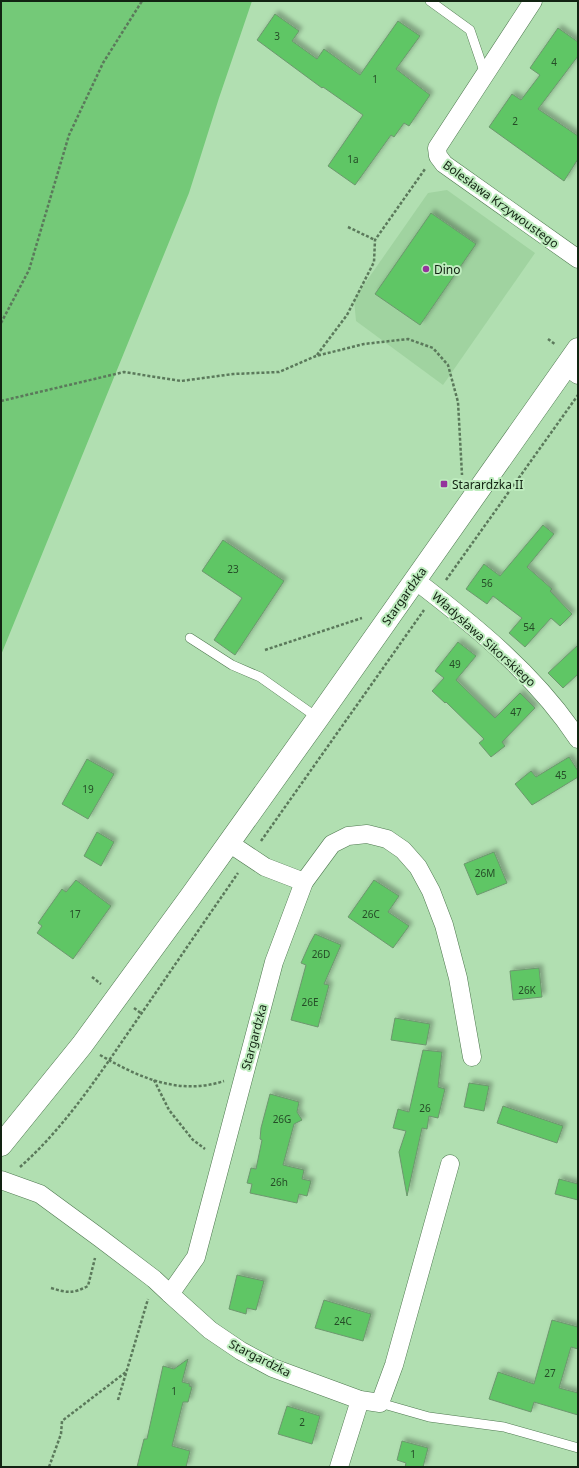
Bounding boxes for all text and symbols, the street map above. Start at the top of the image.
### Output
house number: 3 [274,29,280,43]
house number: 4 [551,55,557,69]
house number: 1 [372,72,378,86]
house number: 2 [512,114,518,128]
house number: 1a [347,152,359,166]
street label: Bolesława Krzywoustego [440,156,562,252]
place label: Dino [434,261,461,278]
marker: Dino [421,264,431,274]
place label: Starardzka II [452,476,523,493]
marker: Starardzka II [439,479,449,489]
house number: 23 [227,562,239,576]
street label: Stargardzka [378,563,430,629]
house number: 56 [481,576,493,590]
street label: Władysława Sikorskiego [428,588,540,690]
house number: 54 [523,620,535,634]
house number: 49 [449,657,461,671]
house number: 47 [510,705,522,719]
house number: 45 [555,768,567,782]
house number: 19 [82,782,94,796]
house number: 26M [475,866,495,880]
house number: 17 [69,907,81,921]
house number: 26C [362,907,381,921]
house number: 26D [312,947,330,961]
house number: 26K [518,983,537,997]
house number: 26E [302,995,319,1009]
street label: Stargardzka [237,1002,271,1072]
house number: 26 [419,1101,431,1115]
house number: 26G [273,1112,291,1126]
house number: 26h [270,1175,288,1189]
house number: 24C [334,1314,353,1328]
street label: Stargardzka [226,1335,294,1381]
house number: 27 [544,1366,556,1380]
house number: 1 [171,1384,177,1398]
house number: 2 [299,1415,305,1429]
house number: 1 [410,1447,416,1461]

